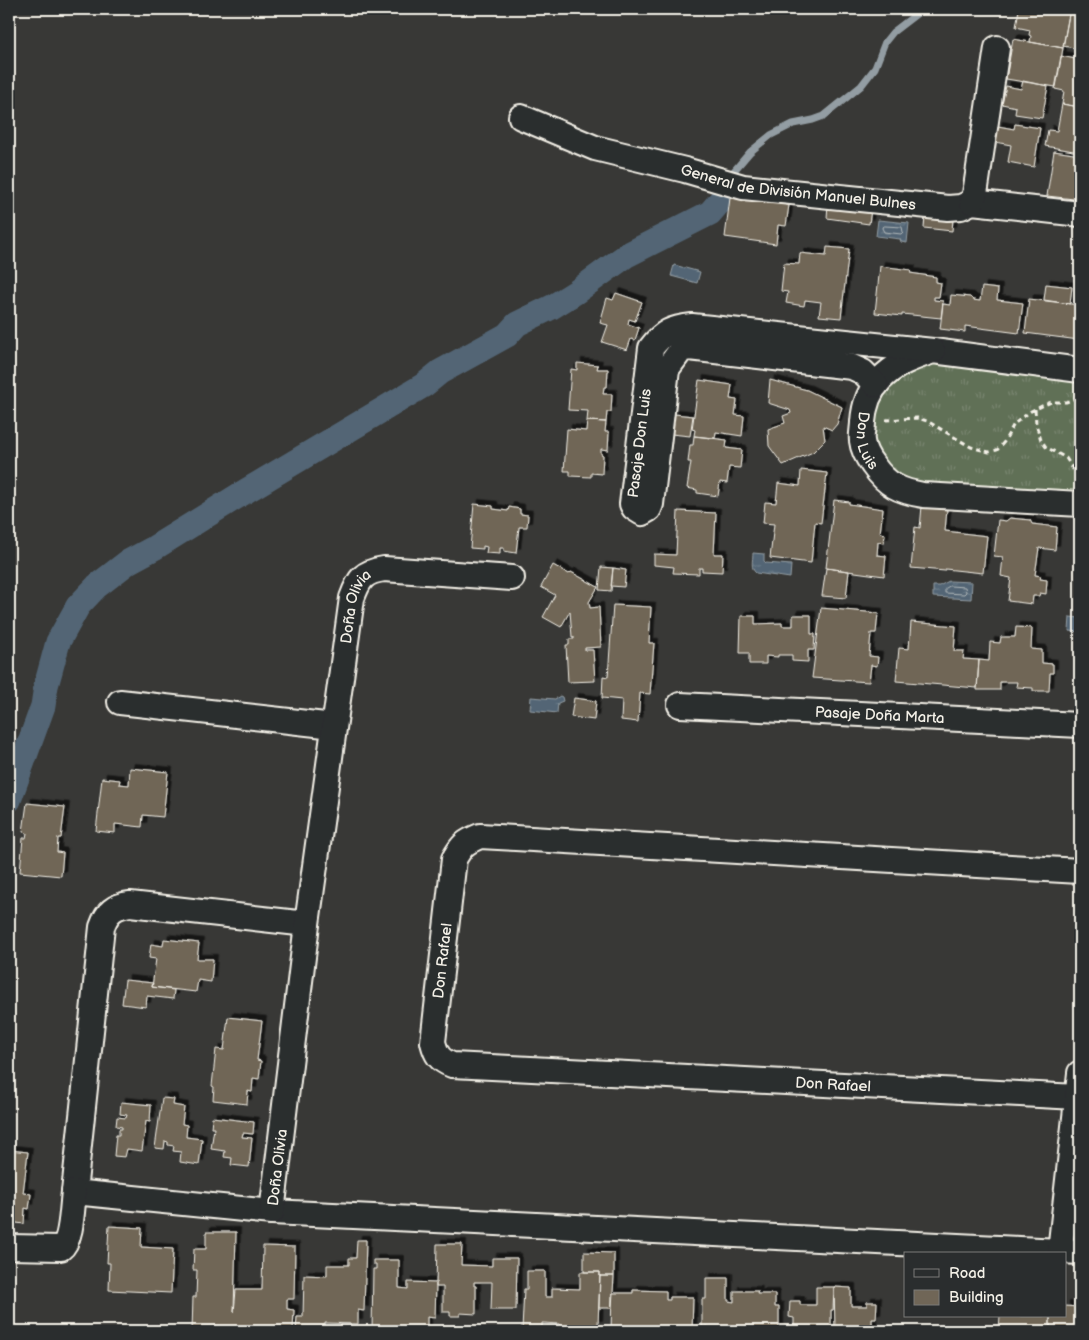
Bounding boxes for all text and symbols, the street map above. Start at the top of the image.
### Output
street label: General de División Manuel Bulnes [678,160,917,214]
street label: Pasaje Don Luis [623,387,656,499]
street label: Don Luis [852,410,883,474]
street label: Doña Olivia [336,565,375,645]
street label: Pasaje Doña Marta [814,702,945,728]
street label: Don Rafael [429,922,456,1000]
street label: Don Rafael [795,1074,871,1096]
street label: Doña Olivia [263,1128,292,1207]
legend [904,1252,1066,1318]
text: Road [949,1264,985,1283]
text: Building [949,1288,1004,1307]

